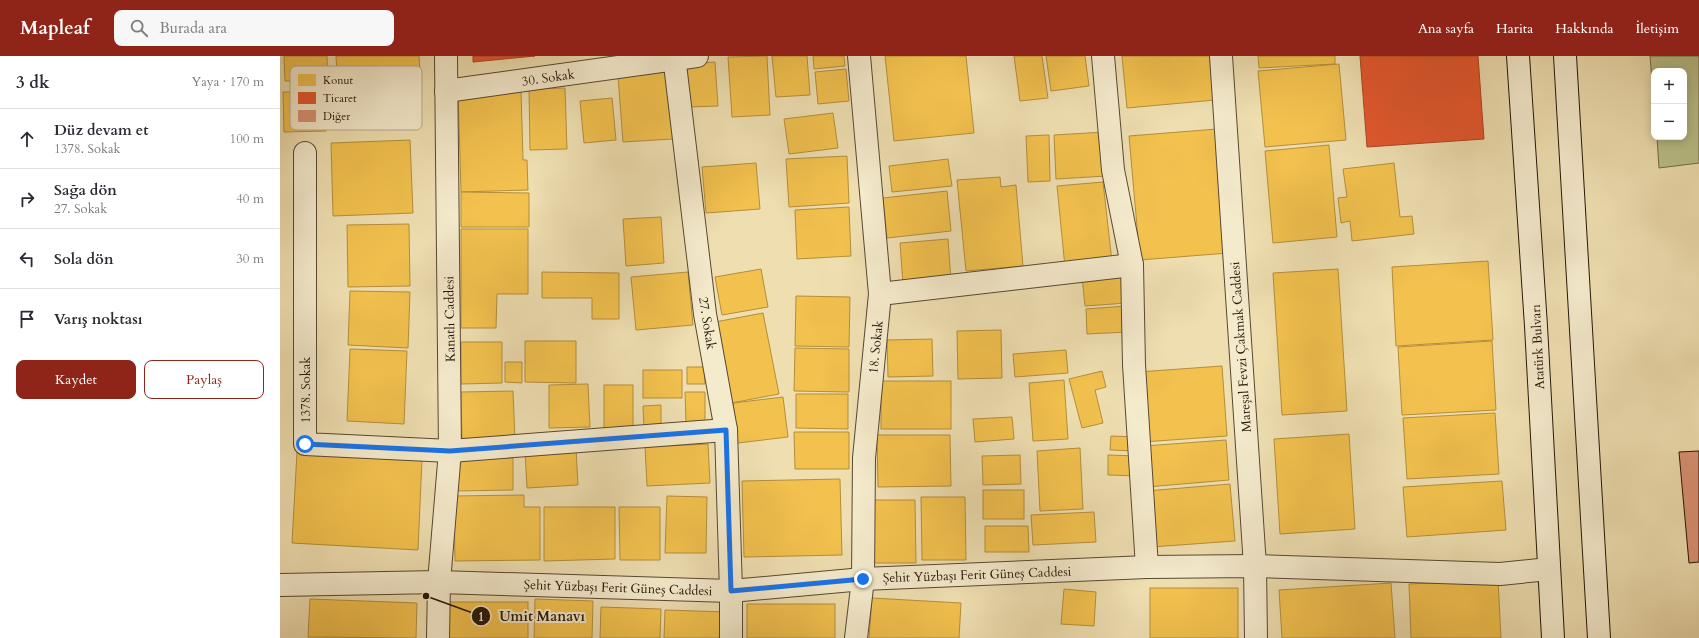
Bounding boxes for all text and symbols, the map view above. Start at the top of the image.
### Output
search box [114,10,394,46]
text: Mapleaf [20,15,90,41]
icon: search [128,17,150,39]
text: Burada ara [160,18,227,38]
text: Ana sayfa [1418,19,1474,38]
text: Harita [1496,19,1533,38]
text: Hakkında [1555,19,1613,38]
text: İletişim [1635,19,1679,38]
street label: 30. Sokak [521,65,576,91]
legend [290,66,422,130]
map controls [1651,68,1687,140]
button: + [1651,68,1687,104]
text: 3 dk [16,71,50,94]
text: Yaya · 170 m [191,73,264,91]
text: Konut [323,73,353,88]
text: Ticaret [323,91,357,106]
button: − [1651,104,1687,140]
text: Diğer [323,109,351,124]
text: Düz devam et [54,120,149,140]
icon: ahead [16,128,38,150]
text: 100 m [230,130,264,148]
text: 1378. Sokak [54,140,121,158]
text: Sağa dön [54,180,117,200]
icon: right [16,188,38,210]
text: 40 m [236,190,264,208]
text: 27. Sokak [54,200,107,218]
icon: left [16,248,38,270]
text: Sola dön [54,249,114,269]
text: 30 m [236,250,264,268]
street label: Mareşal Fevzi Çakmak Caddesi [1226,261,1256,433]
street label: Kanatlı Caddesi [440,275,460,362]
street label: 27. Sokak [694,295,720,351]
street label: Atatürk Bulvarı [1527,304,1549,390]
icon: arrive [16,308,38,330]
text: Varış noktası [54,309,143,329]
street label: 18. Sokak [864,320,888,374]
street label: 1378. Sokak [297,357,315,423]
button: Kaydet [16,360,136,399]
button: Paylaş [144,360,264,399]
route start [296,435,314,453]
street label: Şehit Yüzbaşı Ferit Güneş Caddesi [882,563,1072,587]
route end [854,570,872,588]
street label: Şehit Yüzbaşı Ferit Güneş Caddesi [523,576,713,600]
callout: Umit Manavı [471,603,593,629]
text: Umit Manavı [499,607,585,626]
text: 1 [478,609,484,625]

